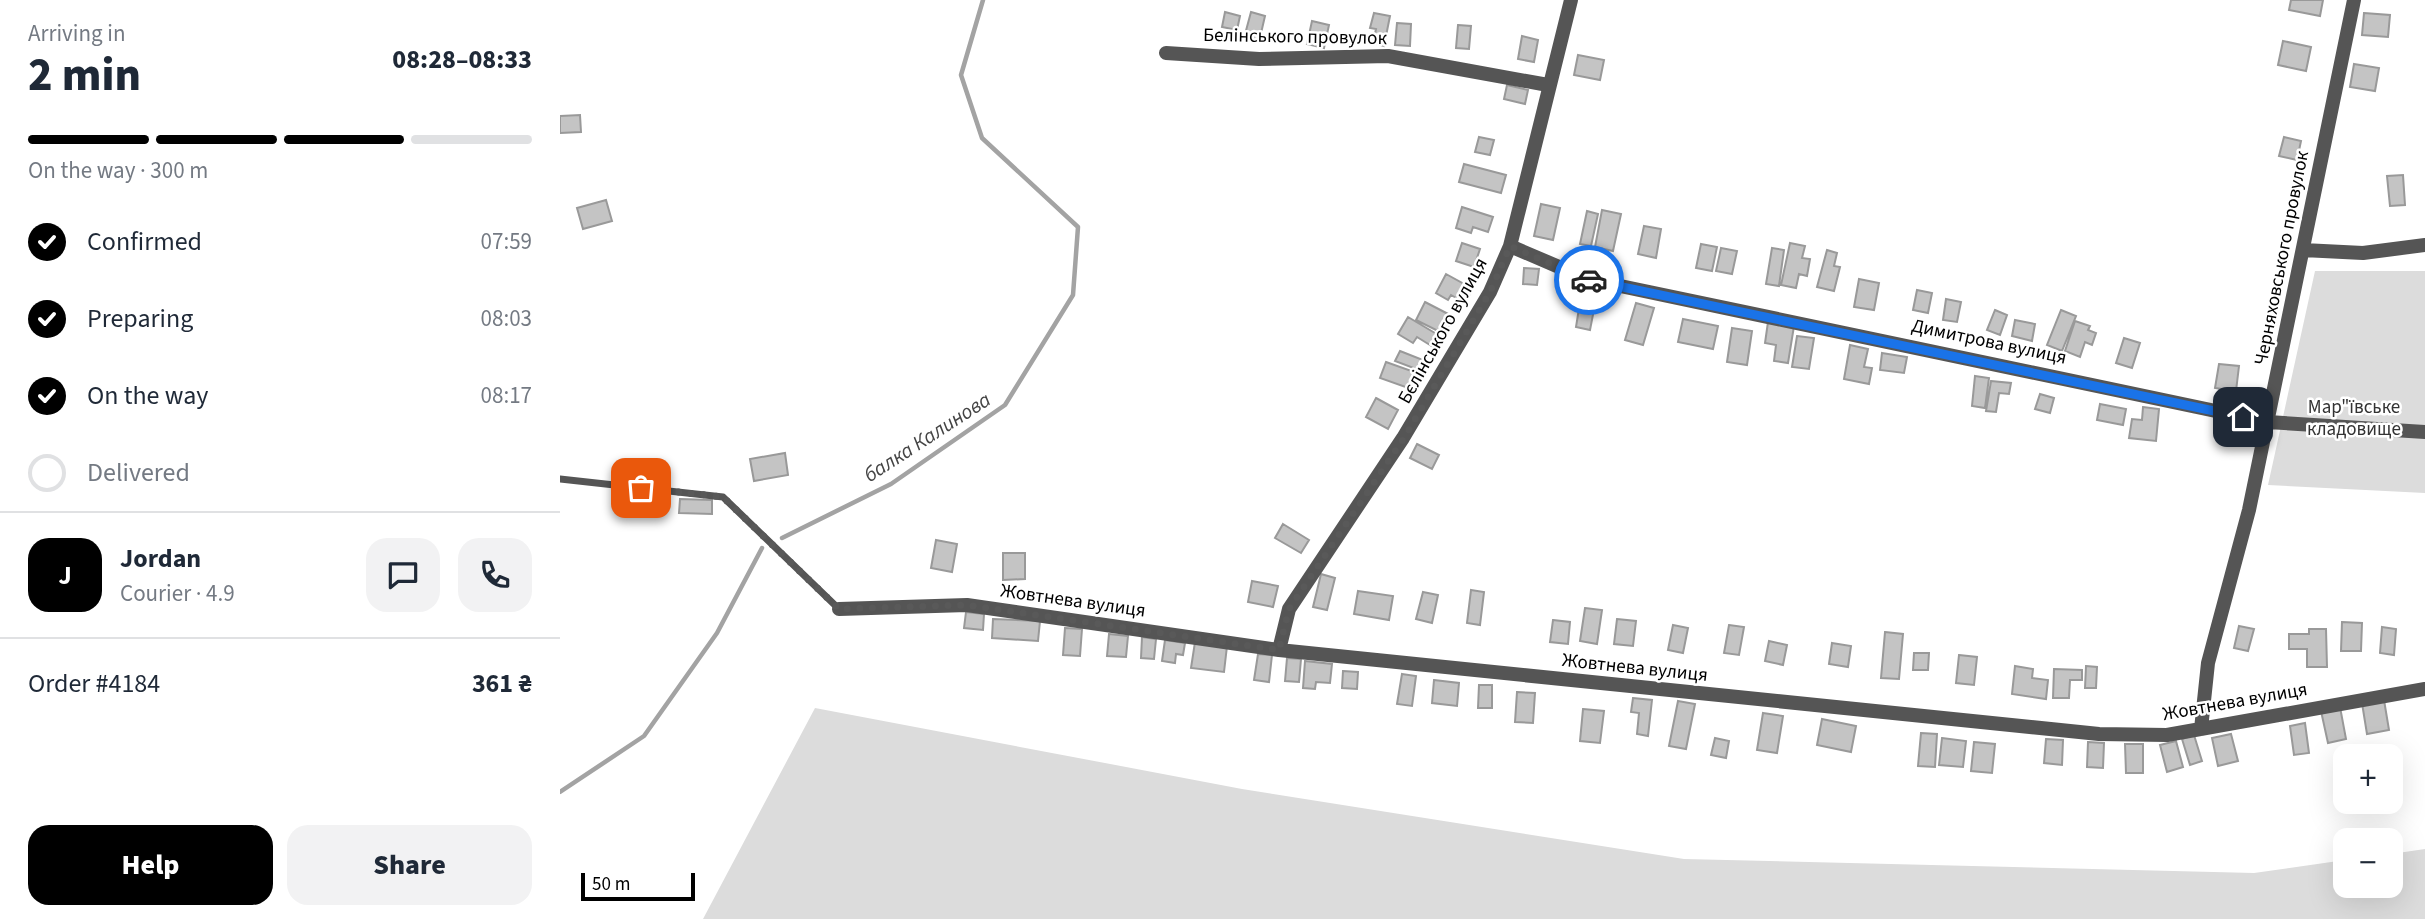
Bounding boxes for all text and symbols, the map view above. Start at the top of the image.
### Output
text: Arriving in [28,17,126,50]
street label: Белінського провулок [1203,22,1388,52]
text: 08:28–08:33 [392,41,532,78]
text: 2 min [28,43,141,108]
street label: Черняховського провулок [2248,148,2316,367]
text: On the way · 300 m [28,154,208,187]
icon: check [28,223,66,261]
text: Confirmed [87,223,202,260]
text: 07:59 [481,225,532,258]
courier [1554,245,1624,315]
street label: Бєлінського вулиця [1392,253,1494,409]
icon: car [1570,261,1608,299]
icon: check [28,300,66,338]
text: Preparing [87,300,193,337]
text: 08:03 [481,302,532,335]
street label: Димитрова вулиця [1909,312,2069,372]
icon: check [28,377,66,415]
text: On the way [87,377,208,414]
text: 08:17 [481,379,532,412]
water label: балка Калинова [857,385,997,489]
pin [2213,387,2273,447]
park label: Мар"ївське кладовище [2307,394,2401,443]
icon: home [2224,398,2262,436]
text: Delivered [87,454,190,491]
pin [611,458,671,518]
icon: bag [622,469,660,507]
button: chat [366,538,440,612]
button: phone [458,538,532,612]
text: Jordan [120,540,201,577]
text: J [58,557,72,594]
text: Courier · 4.9 [120,577,235,610]
street label: Жовтнева вулиця [999,577,1147,625]
street label: Жовтнева вулиця [1561,647,1709,689]
text: Order #4184 [28,665,160,702]
text: 361 ₴ [472,665,532,702]
street label: Жовтнева вулиця [2161,676,2309,728]
map controls [2333,744,2403,898]
button: + [2333,744,2403,814]
button: Help [28,825,273,905]
button: Share [287,825,532,905]
button: − [2333,828,2403,898]
scale bar [581,870,695,902]
text: 50 m [592,871,630,898]

